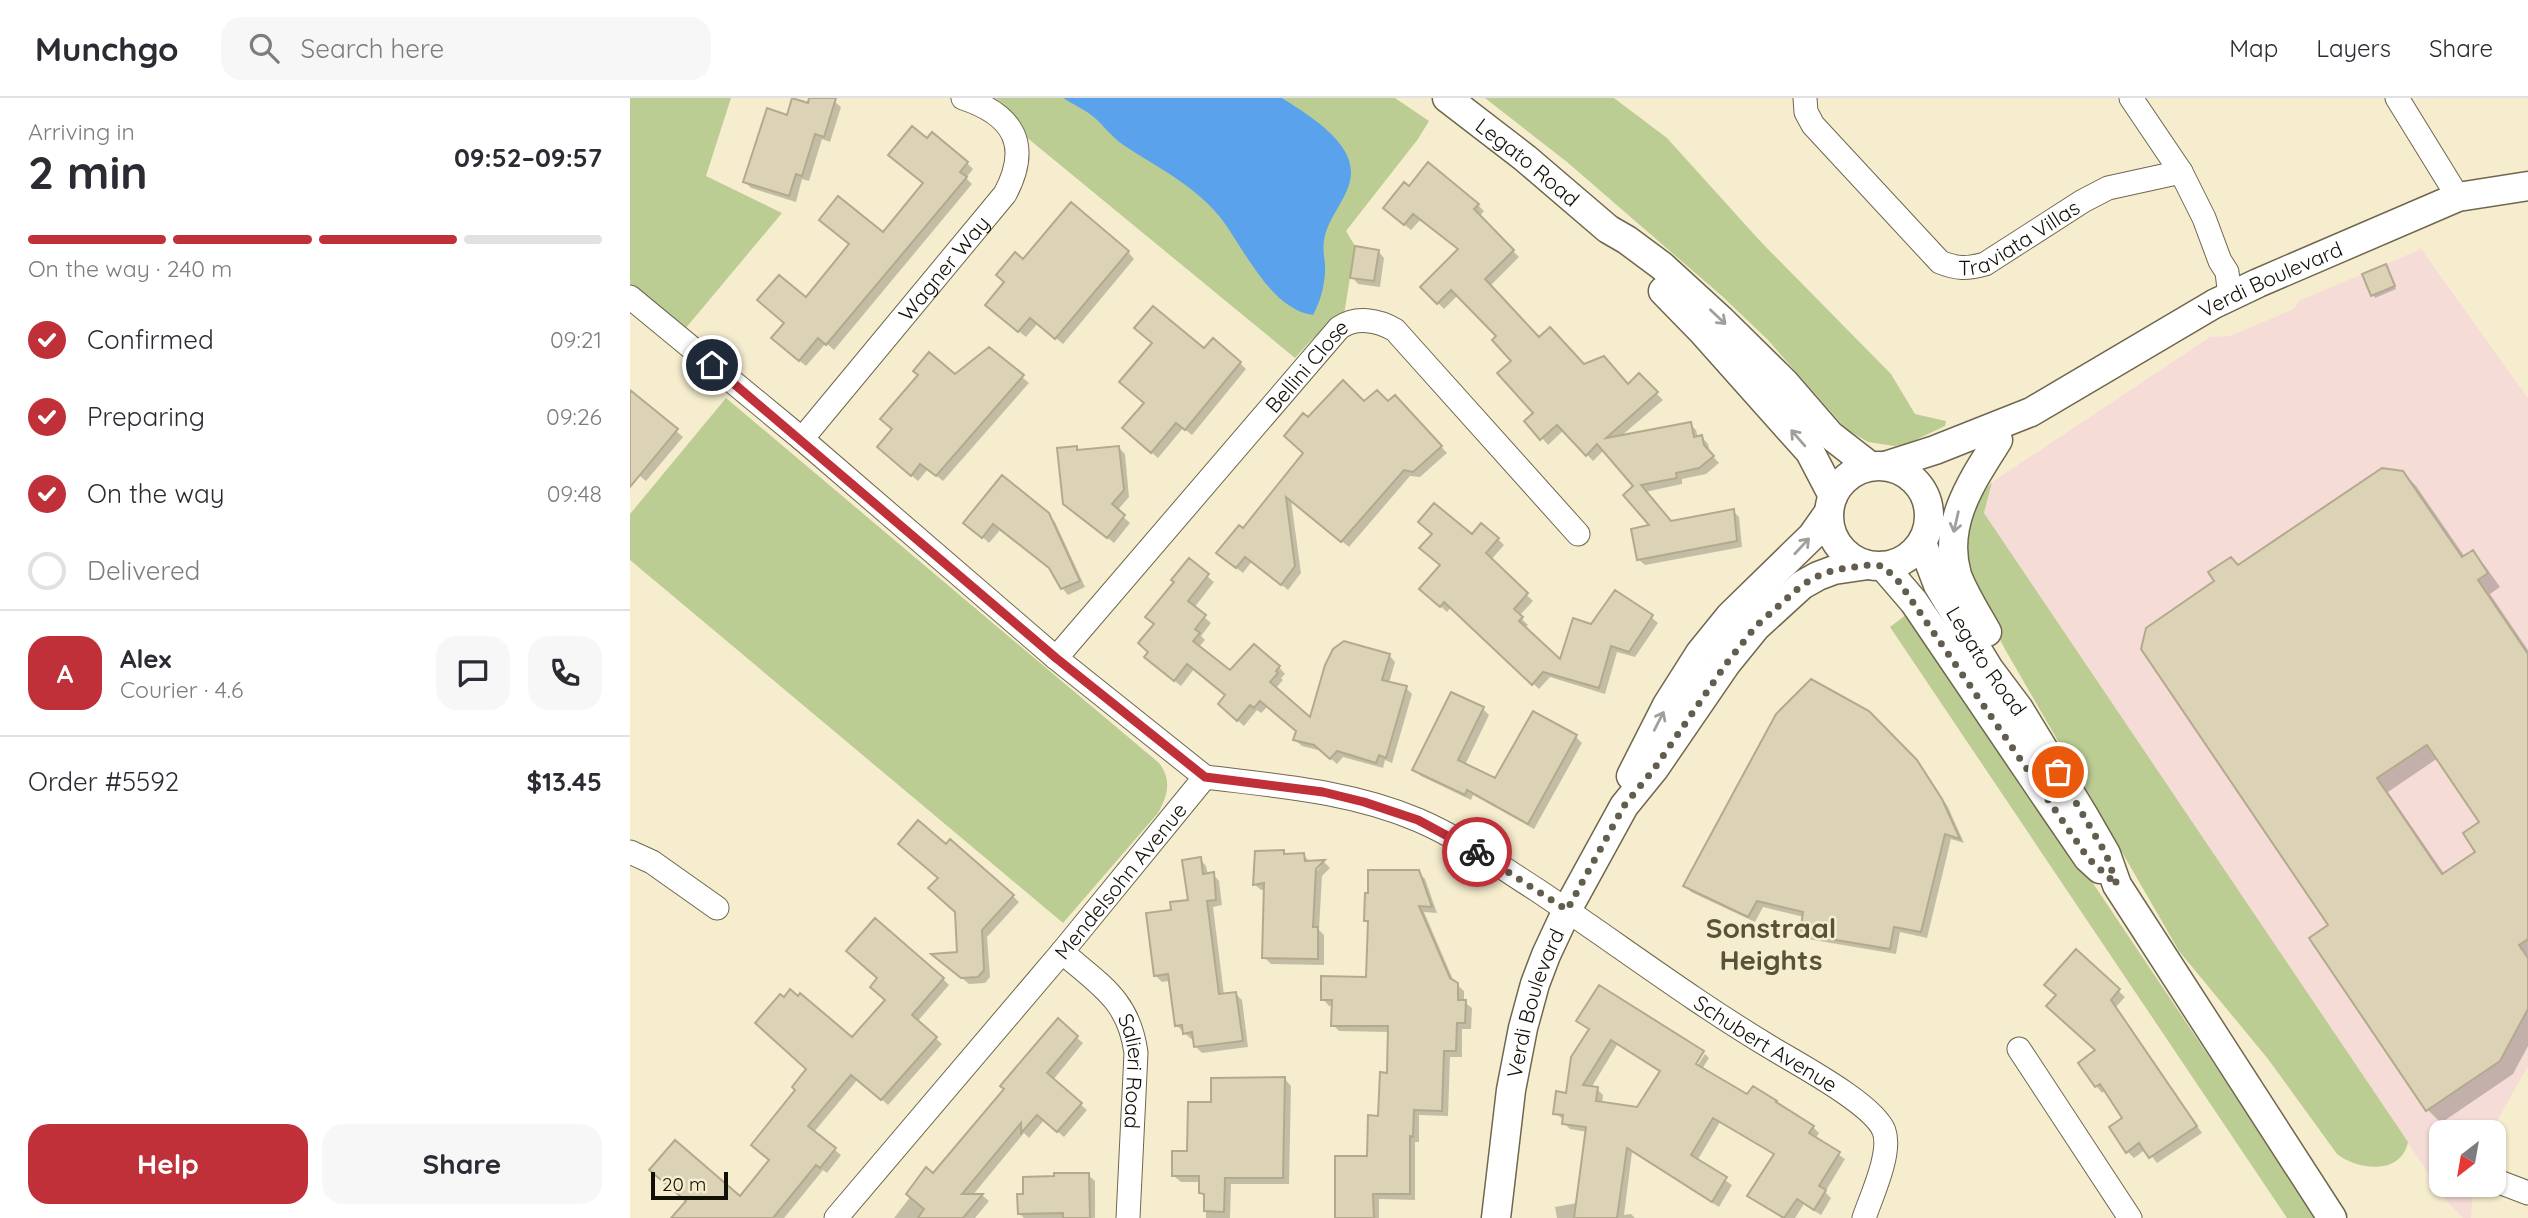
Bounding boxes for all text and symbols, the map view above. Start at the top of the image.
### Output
search box [221,17,711,80]
text: Munchgo [35,28,179,69]
icon: search [245,29,283,67]
text: Search here [301,32,444,65]
text: Map [2229,33,2278,63]
text: Layers [2316,33,2391,63]
text: Share [2429,33,2493,63]
street label: Legato Road [1471,112,1585,212]
text: Arriving in [28,117,135,146]
text: 09:52–09:57 [454,141,602,174]
text: 2 min [28,143,148,201]
street label: Traviata Villas [1958,194,2084,281]
street label: Wagner Way [893,210,995,326]
street label: Verdi Boulevard [2194,235,2346,323]
text: On the way · 240 m [28,254,232,283]
one-way arrow [1709,309,1727,325]
street label: Bellini Close [1259,313,1353,418]
icon: check [28,321,66,359]
text: Confirmed [87,323,214,356]
text: 09:21 [550,325,602,354]
pin [682,335,742,395]
icon: home [693,346,731,384]
icon: check [28,398,66,436]
text: Preparing [87,400,205,433]
text: 09:26 [546,402,602,431]
one-way arrow [1790,429,1806,447]
icon: check [28,475,66,513]
text: On the way [87,477,225,510]
text: 09:48 [547,479,602,508]
one-way arrow [1949,510,1962,533]
one-way arrow [1794,538,1811,555]
text: Delivered [87,554,200,587]
street label: Legato Road [1941,601,2032,721]
button: chat [436,636,510,710]
button: phone [528,636,602,710]
text: Alex [120,642,171,675]
text: A [57,657,73,690]
text: Courier · 4.6 [120,675,243,704]
one-way arrow [1653,711,1667,731]
pin [2028,742,2088,802]
icon: bag [2039,753,2077,791]
text: Order #5592 [28,765,179,798]
text: $13.45 [526,765,602,798]
street label: Mendelsohn Avenue [1048,797,1192,965]
courier [1442,817,1512,887]
icon: bike [1458,833,1496,871]
district label: Sonstraal Heights [1706,910,1836,977]
street label: Verdi Boulevard [1501,924,1570,1080]
street label: Schubert Avenue [1689,989,1843,1098]
street label: Salieri Road [1113,1009,1150,1129]
north arrow [2429,1120,2506,1197]
map controls [2429,1120,2506,1197]
button: Help [28,1124,308,1204]
button: Share [322,1124,602,1204]
scale bar [651,1169,728,1201]
text: 20 m [662,1172,706,1196]

